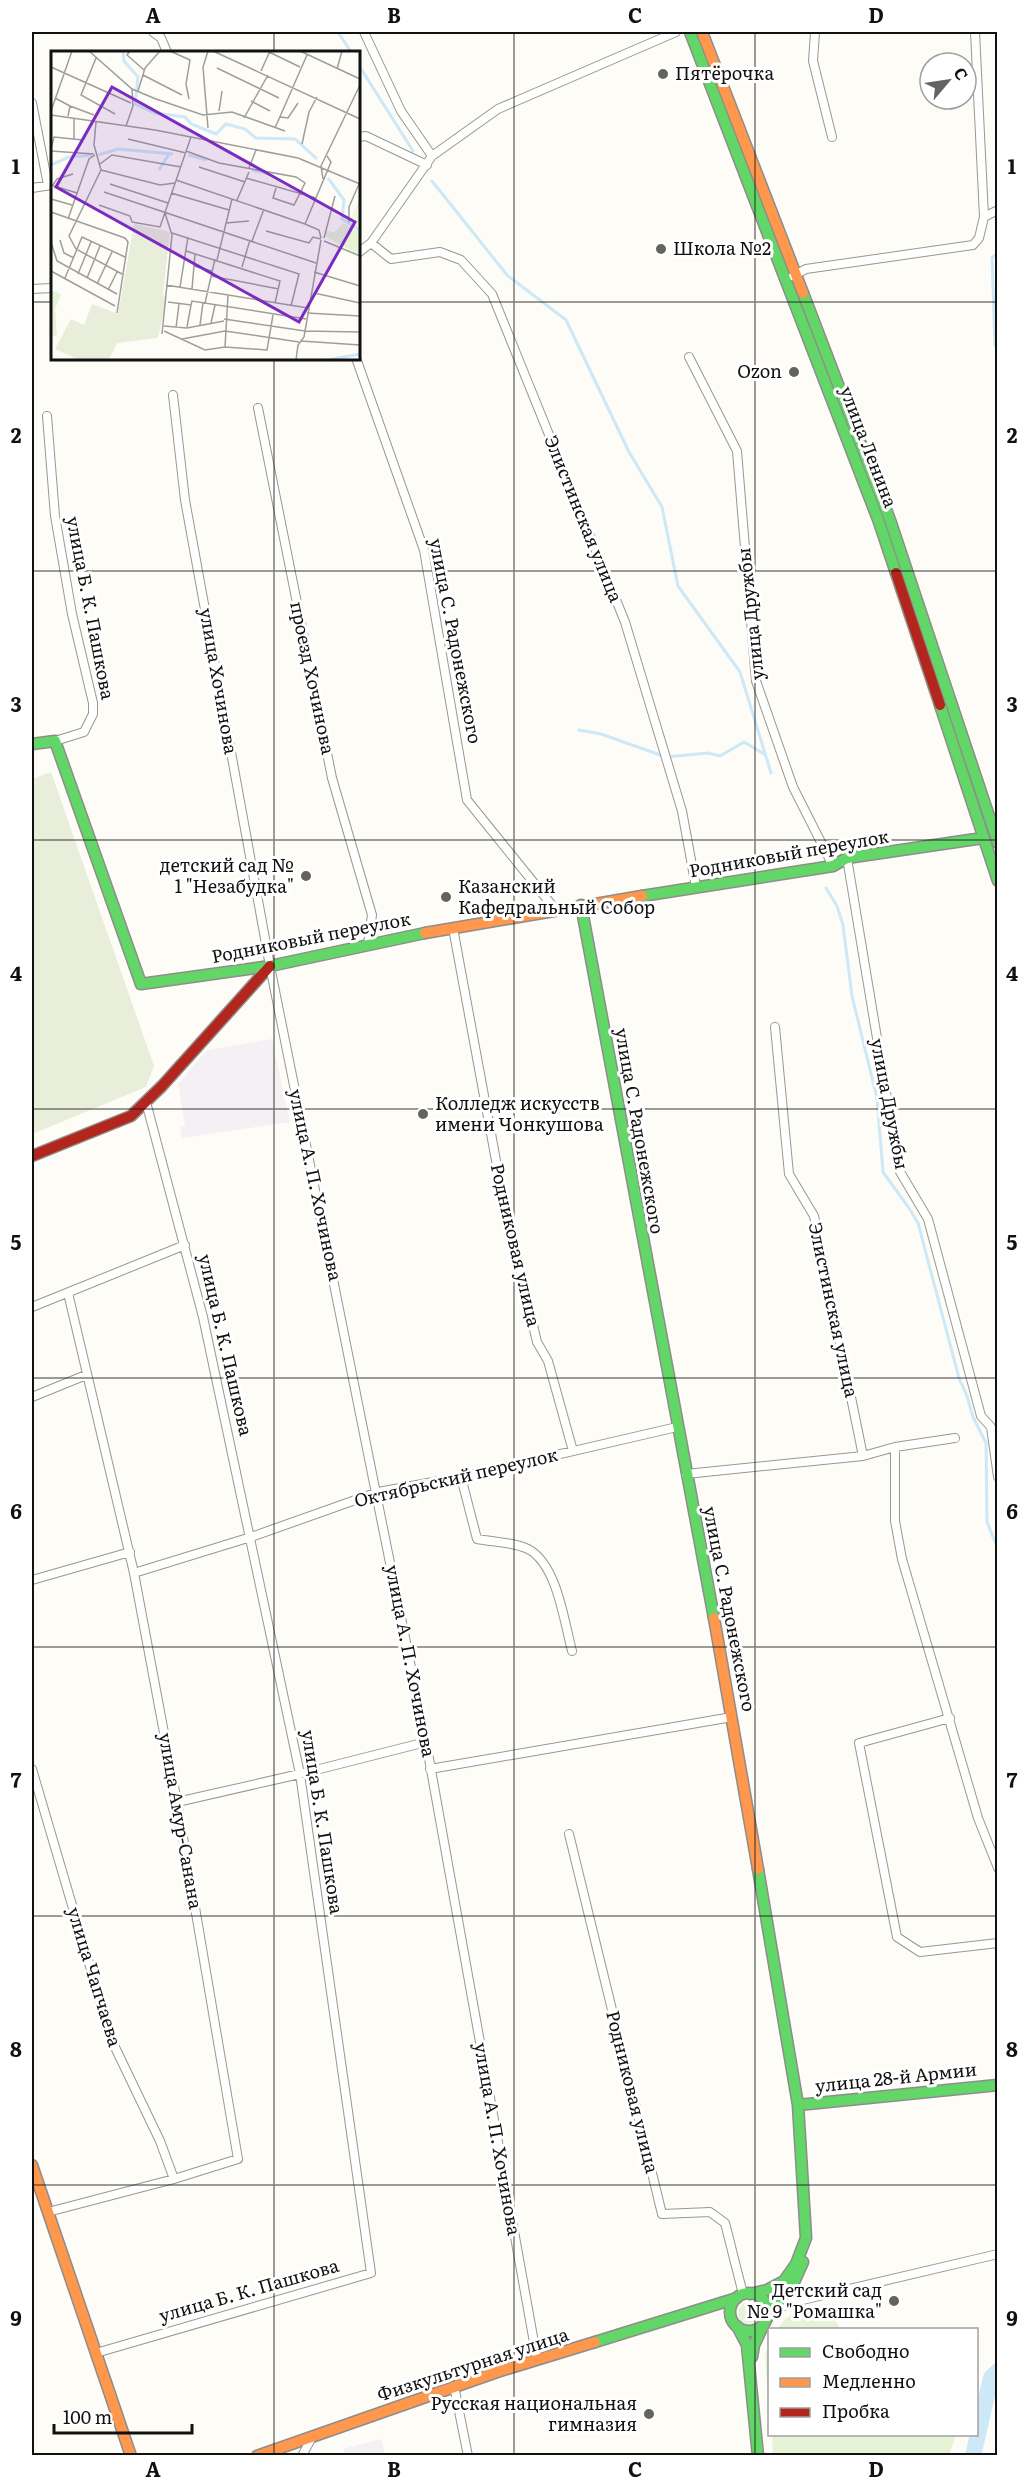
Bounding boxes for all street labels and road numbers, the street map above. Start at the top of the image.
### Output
street label: улица Ленина [834,382,905,511]
street label: Элистинская улица [539,431,630,606]
street label: улица Б. К. Пашкова [60,514,123,702]
street label: улица С. Радонежского [423,536,490,746]
street label: улица Дружбы [729,547,770,682]
street label: проезд Хочинова [284,599,343,757]
street label: улица Хочинова [193,605,246,756]
street label: Родниковый переулок [687,822,891,883]
street label: Родниковый переулок [209,904,413,969]
street label: улица С. Радонежского [609,1026,672,1236]
street label: улица Дружбы [865,1036,916,1172]
street label: улица А. П. Хочинова [283,1086,350,1283]
street label: Родниковая улица [485,1160,548,1329]
street label: Элистинская улица [803,1220,866,1400]
street label: улица Б. К. Пашкова [192,1251,261,1439]
street label: Октябрьский переулок [351,1440,560,1513]
street label: улица С. Радонежского [697,1504,764,1714]
street label: улица А. П. Хочинова [380,1562,443,1760]
street label: улица Б. К. Пашкова [296,1728,351,1916]
street label: улица Амур-Санана [153,1730,210,1911]
street label: улица Чапчаева [61,1903,130,2050]
street label: Родниковая улица [600,2007,667,2176]
street label: улица А. П. Хочинова [468,2040,529,2238]
street label: улица 28-й Армии [814,2055,978,2098]
street label: улица Б. К. Пашкова [155,2251,342,2328]
street label: Физкультурная улица [373,2320,572,2407]

